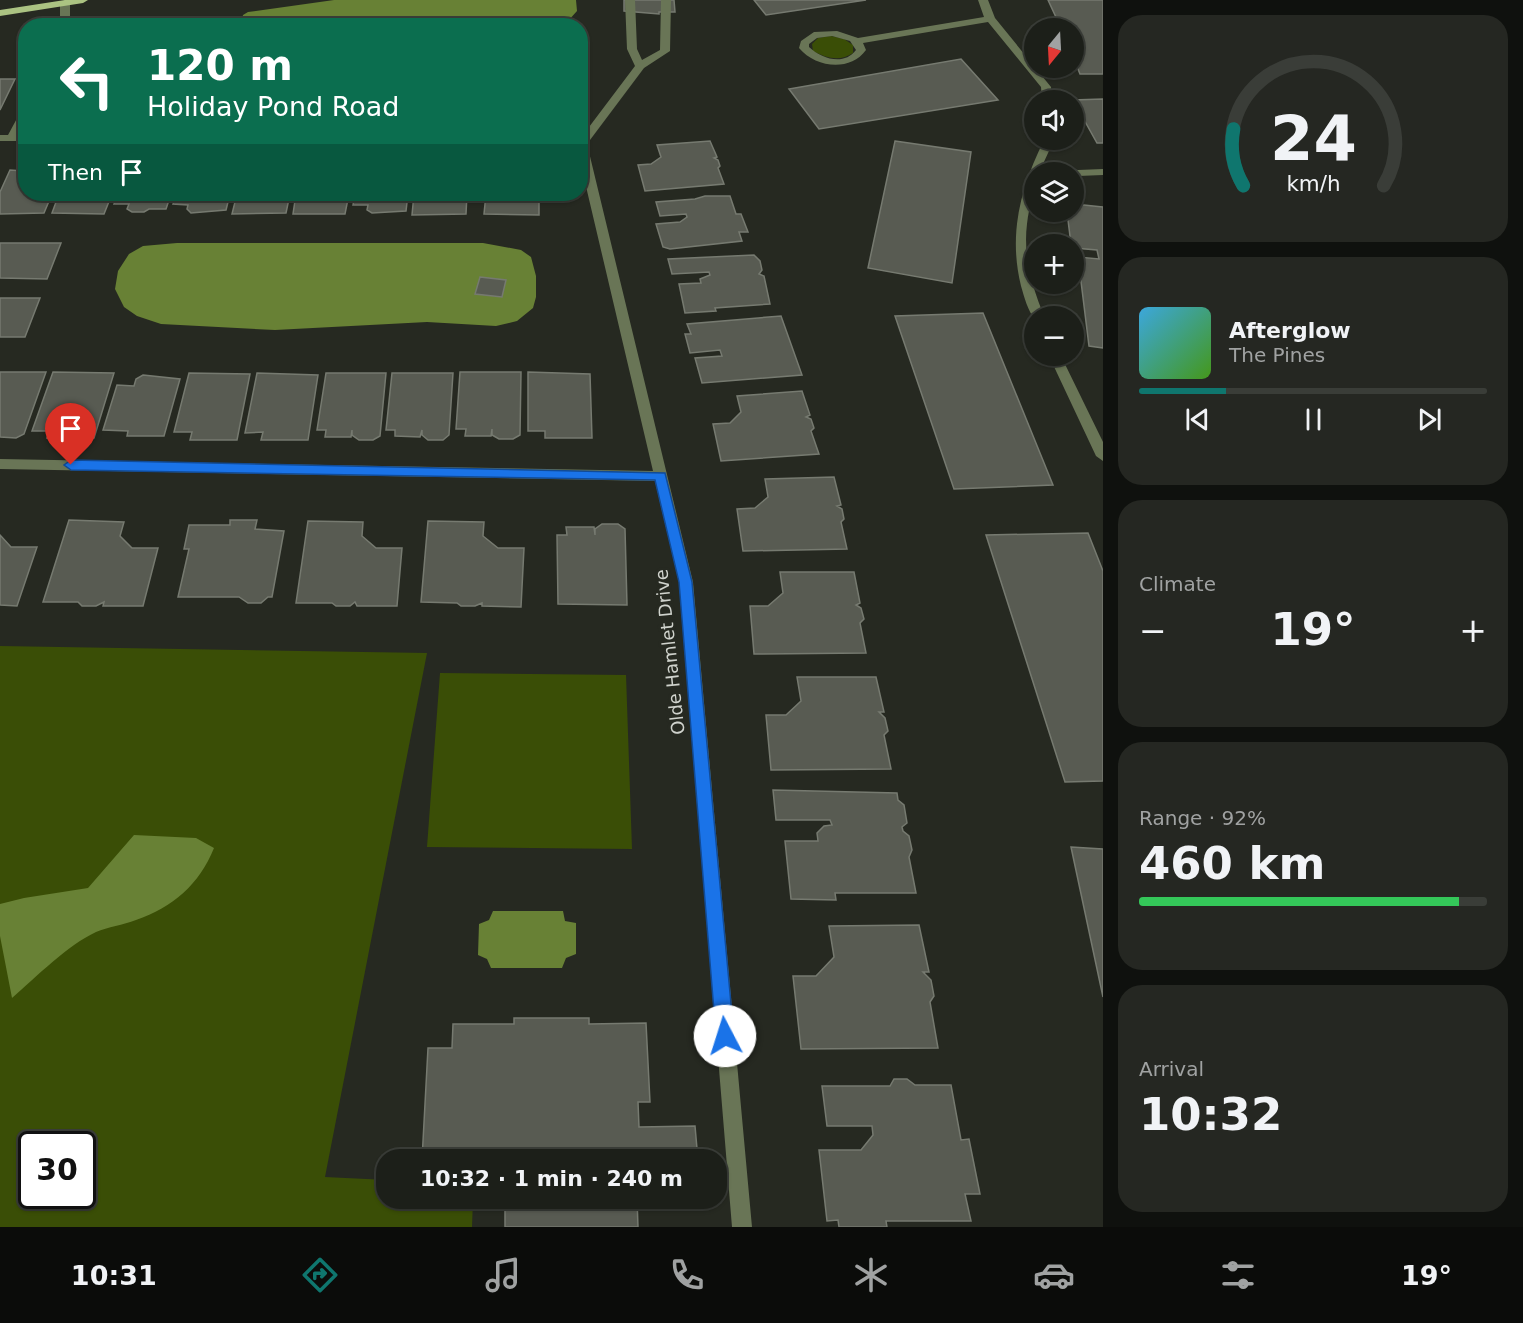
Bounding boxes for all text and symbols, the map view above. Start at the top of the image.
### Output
north arrow [1024,18,1084,78]
map controls [1024,18,1084,366]
text: 120 m [147,41,293,90]
icon: left [48,42,126,120]
button: sound [1024,90,1084,150]
text: Holiday Pond Road [147,91,400,122]
text: 24 [1270,102,1356,175]
icon: arrive [115,156,148,189]
text: Then [48,160,103,185]
button: layers [1024,162,1084,222]
text: km/h [1286,171,1340,196]
button: + [1024,234,1084,294]
button: − [1024,306,1084,366]
text: Afterglow [1229,318,1351,343]
text: The Pines [1229,343,1325,367]
pin [45,403,96,465]
icon: previous [1181,403,1214,436]
icon: pause [1297,403,1330,436]
icon: next [1413,403,1446,436]
icon: arrive [54,412,87,445]
street label: Olde Hamlet Drive [650,568,689,736]
text: Climate [1139,572,1216,596]
text: 19° [1270,603,1356,656]
text: − [1139,611,1167,650]
text: + [1459,611,1487,650]
text: Range · 92% [1139,806,1266,830]
text: 460 km [1139,837,1325,890]
position arrow [693,1004,757,1068]
text: Arrival [1139,1057,1204,1081]
text: 10:32 [1139,1088,1282,1141]
speed limit sign: 30 [18,1131,96,1209]
text: 10:32 · 1 min · 240 m [420,1166,683,1191]
icon: directions [299,1254,341,1296]
icon: music [482,1254,524,1296]
icon: phone [666,1254,708,1296]
icon: climate [850,1254,892,1296]
icon: car [1033,1254,1075,1296]
icon: filters [1217,1254,1259,1296]
text: 10:31 [71,1260,157,1291]
text: 19° [1401,1260,1452,1291]

